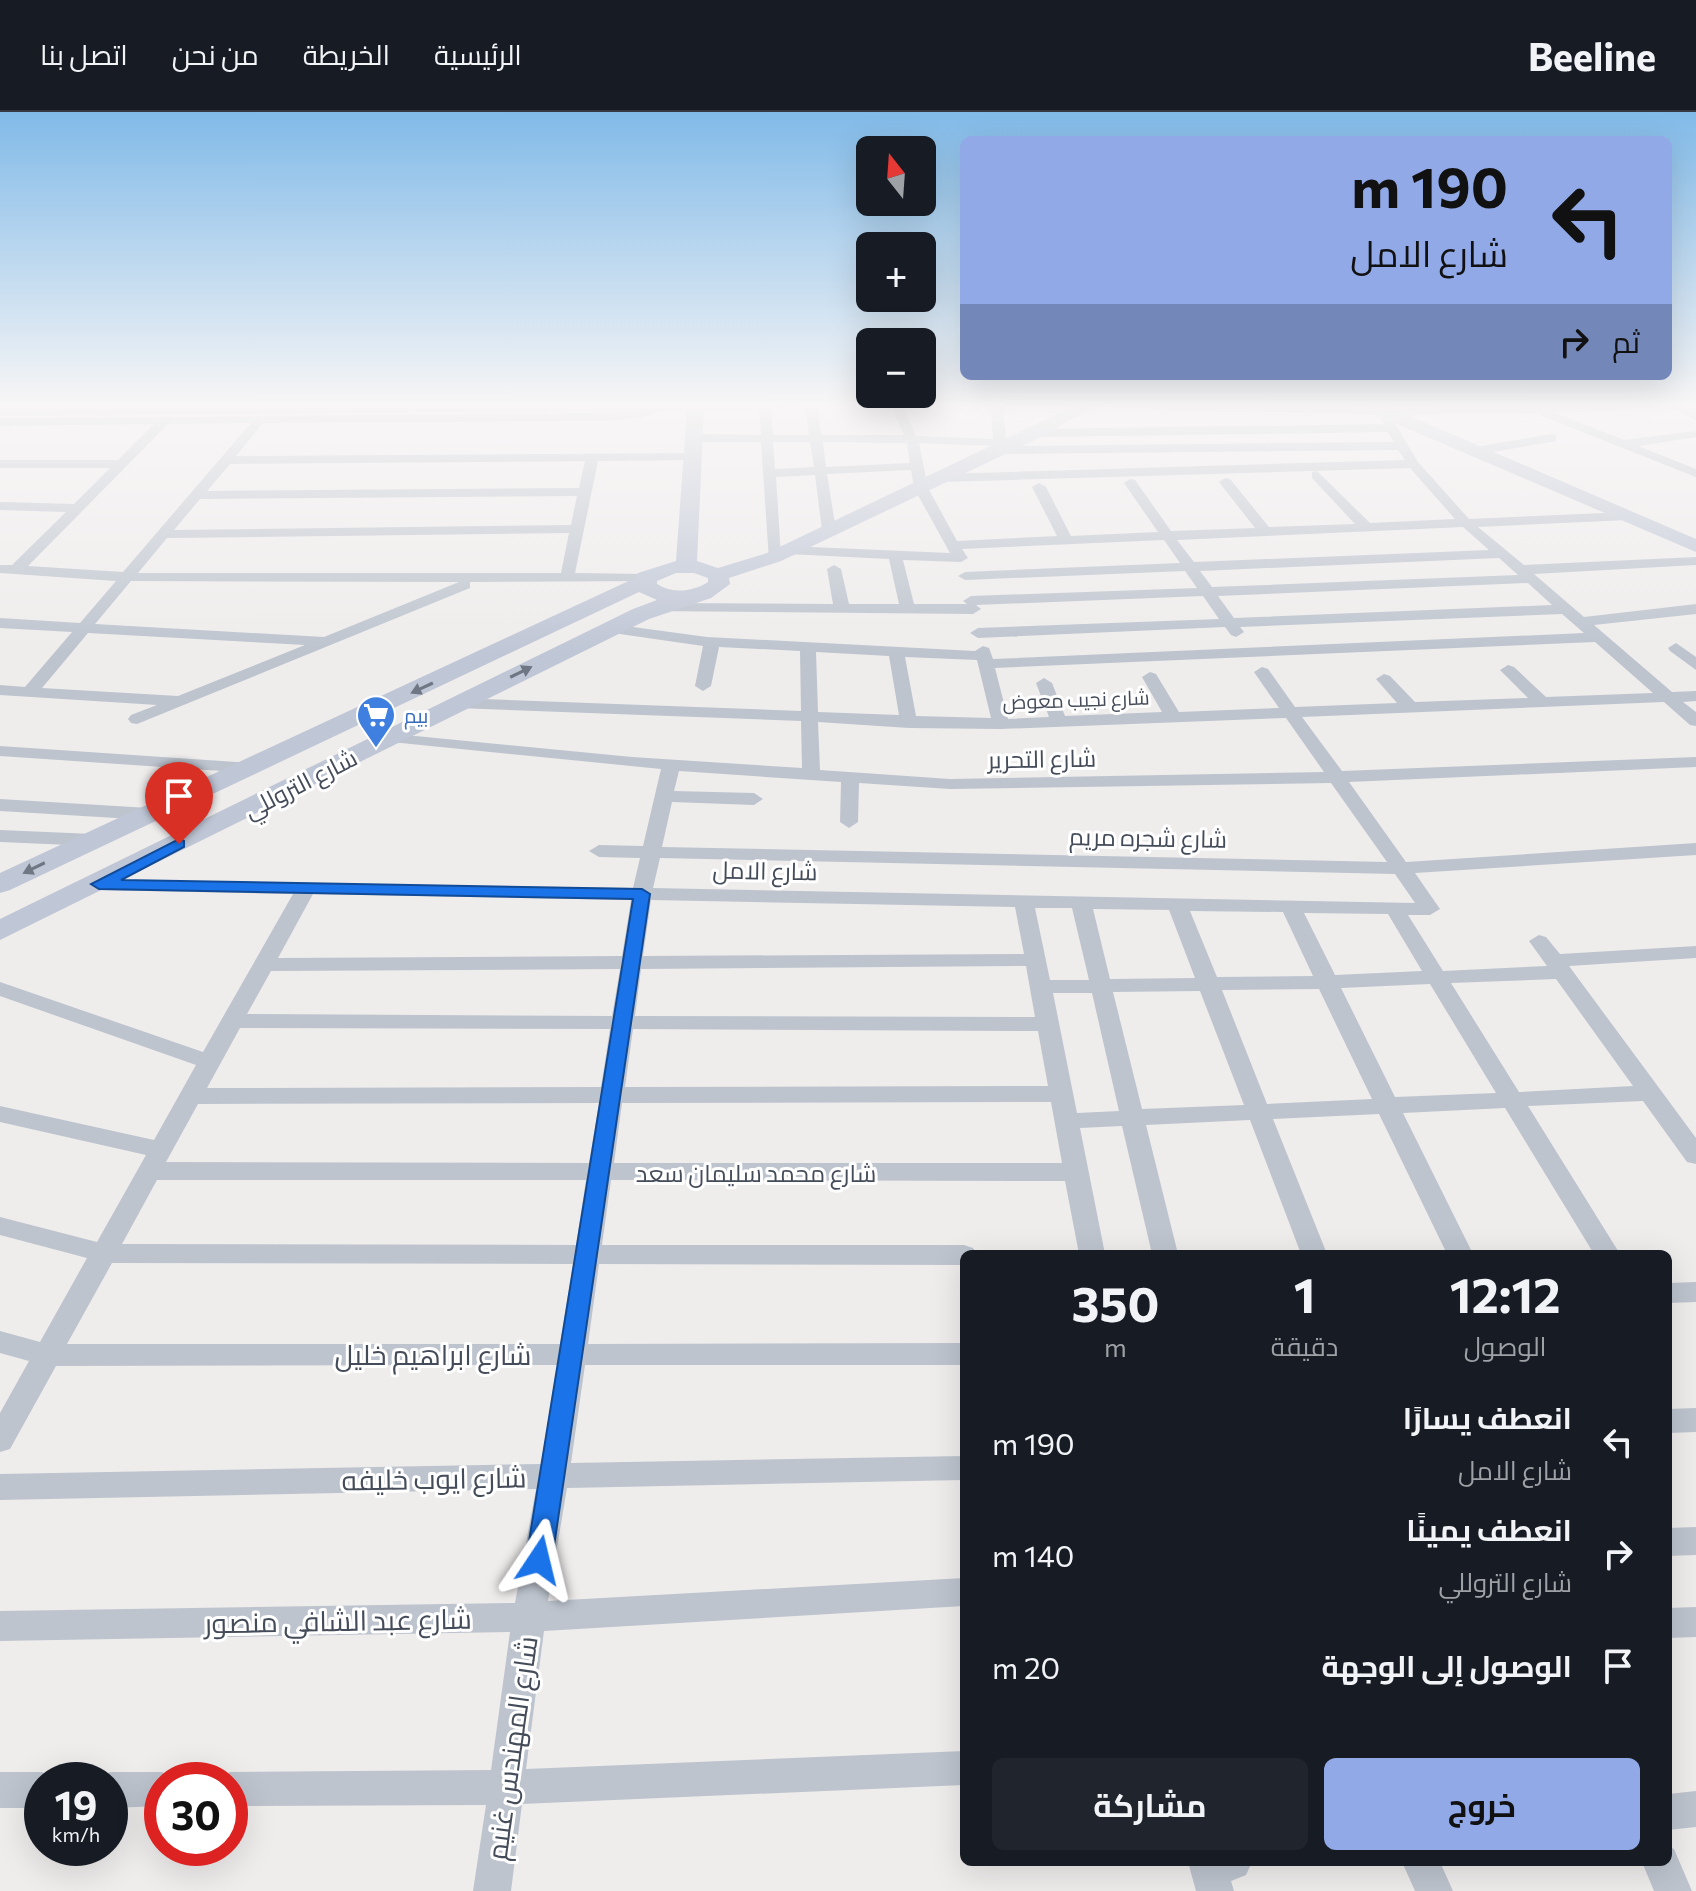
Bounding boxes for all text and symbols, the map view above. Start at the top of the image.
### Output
text: Beeline [1528,32,1656,79]
text: اتصل بنا [40,37,128,71]
text: من نحن [172,37,259,71]
text: الخريطة [303,37,390,71]
text: الرئيسية [434,37,522,71]
north arrow [856,136,936,216]
map controls [856,136,936,408]
text: 190 m [1351,151,1508,220]
icon: left [1536,168,1640,272]
text: شارع الامل [1350,230,1508,274]
button: + [856,232,936,312]
icon: right [1552,320,1596,364]
text: ثم [1612,322,1640,359]
button: − [856,328,936,408]
one-way arrow [510,666,533,679]
one-way arrow [410,681,434,695]
street label: شارع نجيب معوض [1002,684,1150,717]
supermarket icon: بيم [355,694,397,749]
place label: بيم [404,703,428,730]
street label: شارع التروللي [238,742,364,829]
street label: شارع التحرير [986,743,1097,776]
pin [145,762,213,844]
icon: arrive [157,774,201,818]
street label: شارع شجره مريم [1069,821,1227,856]
street label: شارع الامل [712,855,818,888]
one-way arrow [22,861,46,875]
street label: شارع محمد سليمان سعد [636,1158,876,1190]
text: 1 [1294,1264,1315,1323]
text: 12:12 [1450,1264,1561,1323]
text: 350 [1071,1273,1159,1332]
text: دقيقة [1271,1330,1338,1361]
text: الوصول [1464,1330,1547,1361]
text: m [1104,1331,1127,1362]
street label: شارع ابراهيم خليل [335,1337,531,1375]
text: انعطف يسارًا [1403,1398,1572,1435]
icon: left [1596,1420,1640,1464]
text: 190 m [992,1424,1075,1461]
text: شارع الامل [1458,1454,1572,1485]
street label: شارع ايوب خليفه [341,1459,527,1500]
text: انعطف يمينًا [1406,1510,1572,1547]
position arrow [497,1518,581,1602]
icon: right [1596,1532,1640,1576]
text: 140 m [992,1536,1074,1573]
text: شارع التروللي [1438,1566,1572,1597]
street label: شارع عبد الشافي منصور [202,1601,472,1645]
street label: شارع المهندس غنيم [478,1634,548,1863]
icon: arrive [1596,1644,1640,1688]
text: الوصول إلى الوجهة [1322,1646,1572,1683]
text: 20 m [992,1648,1060,1685]
button: مشاركة [992,1758,1308,1850]
button: خروج [1324,1758,1640,1850]
speed limit sign: 30 [144,1762,248,1866]
text: 19 [55,1779,97,1828]
text: km/h [52,1822,100,1846]

